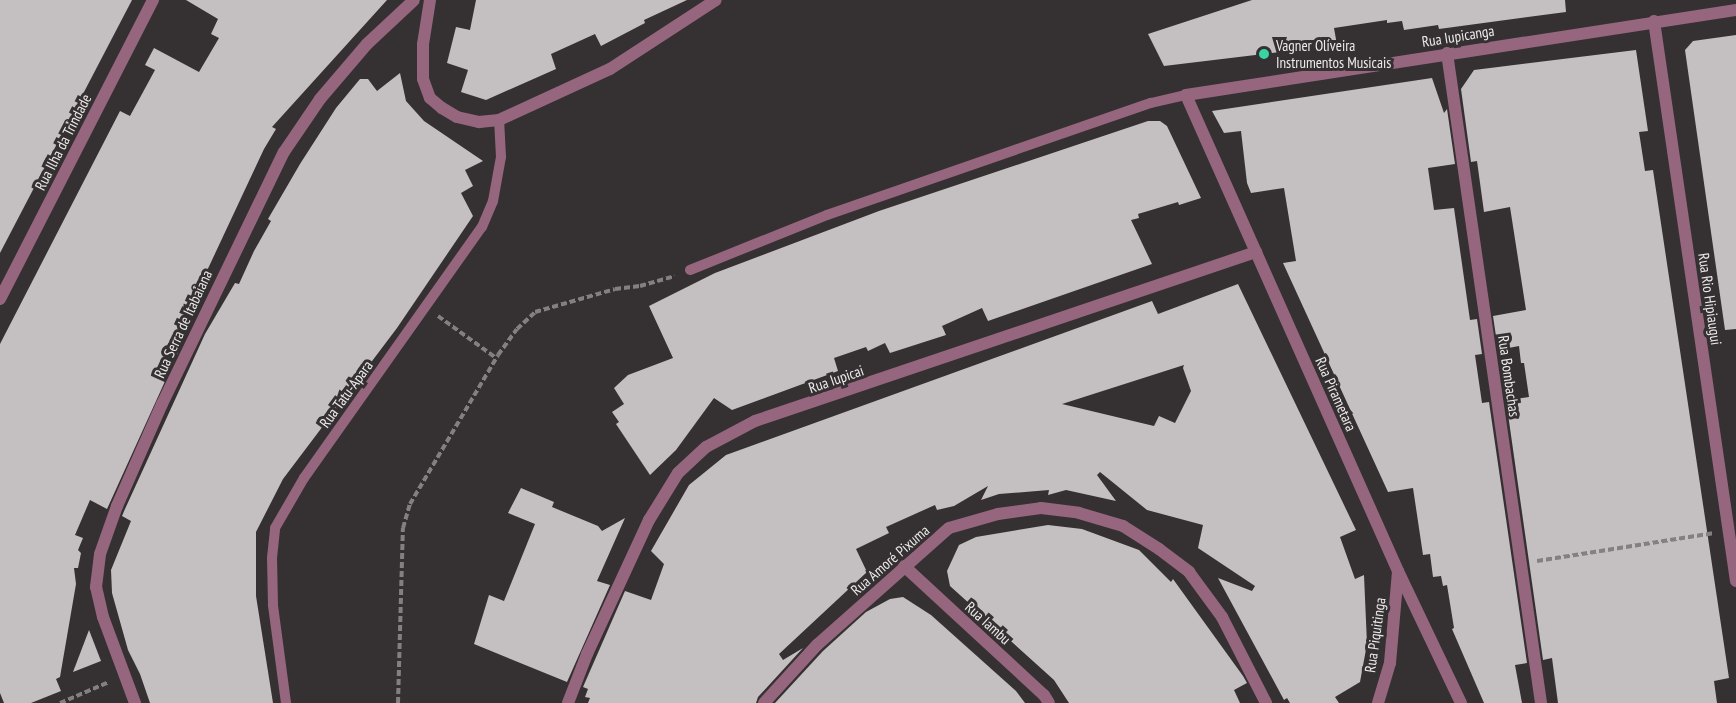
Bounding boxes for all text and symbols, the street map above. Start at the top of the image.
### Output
street label: Rua Iupicanga [1421,21,1495,51]
place label: Vagner Oliveira Instrumentos Musicais [1276,36,1391,71]
marker: Vagner Oliveira Instrumentos Musicais [1257,47,1271,61]
street label: Rua Ilha da Trindade [31,91,95,193]
street label: Rua Rio Hipiaugui [1695,252,1725,346]
street label: Rua Serra de Itabaiana [150,267,216,381]
street label: Rua Bombachas [1494,334,1524,418]
street label: Rua Pirametara [1312,354,1360,434]
street label: Rua Tatu-Apara [316,357,376,431]
street label: Rua Iupicai [806,361,866,397]
street label: Rua Amoré Pixuma [847,521,933,599]
street label: Rua Piquitinga [1361,596,1389,674]
street label: Rua Iambu [961,598,1015,648]

